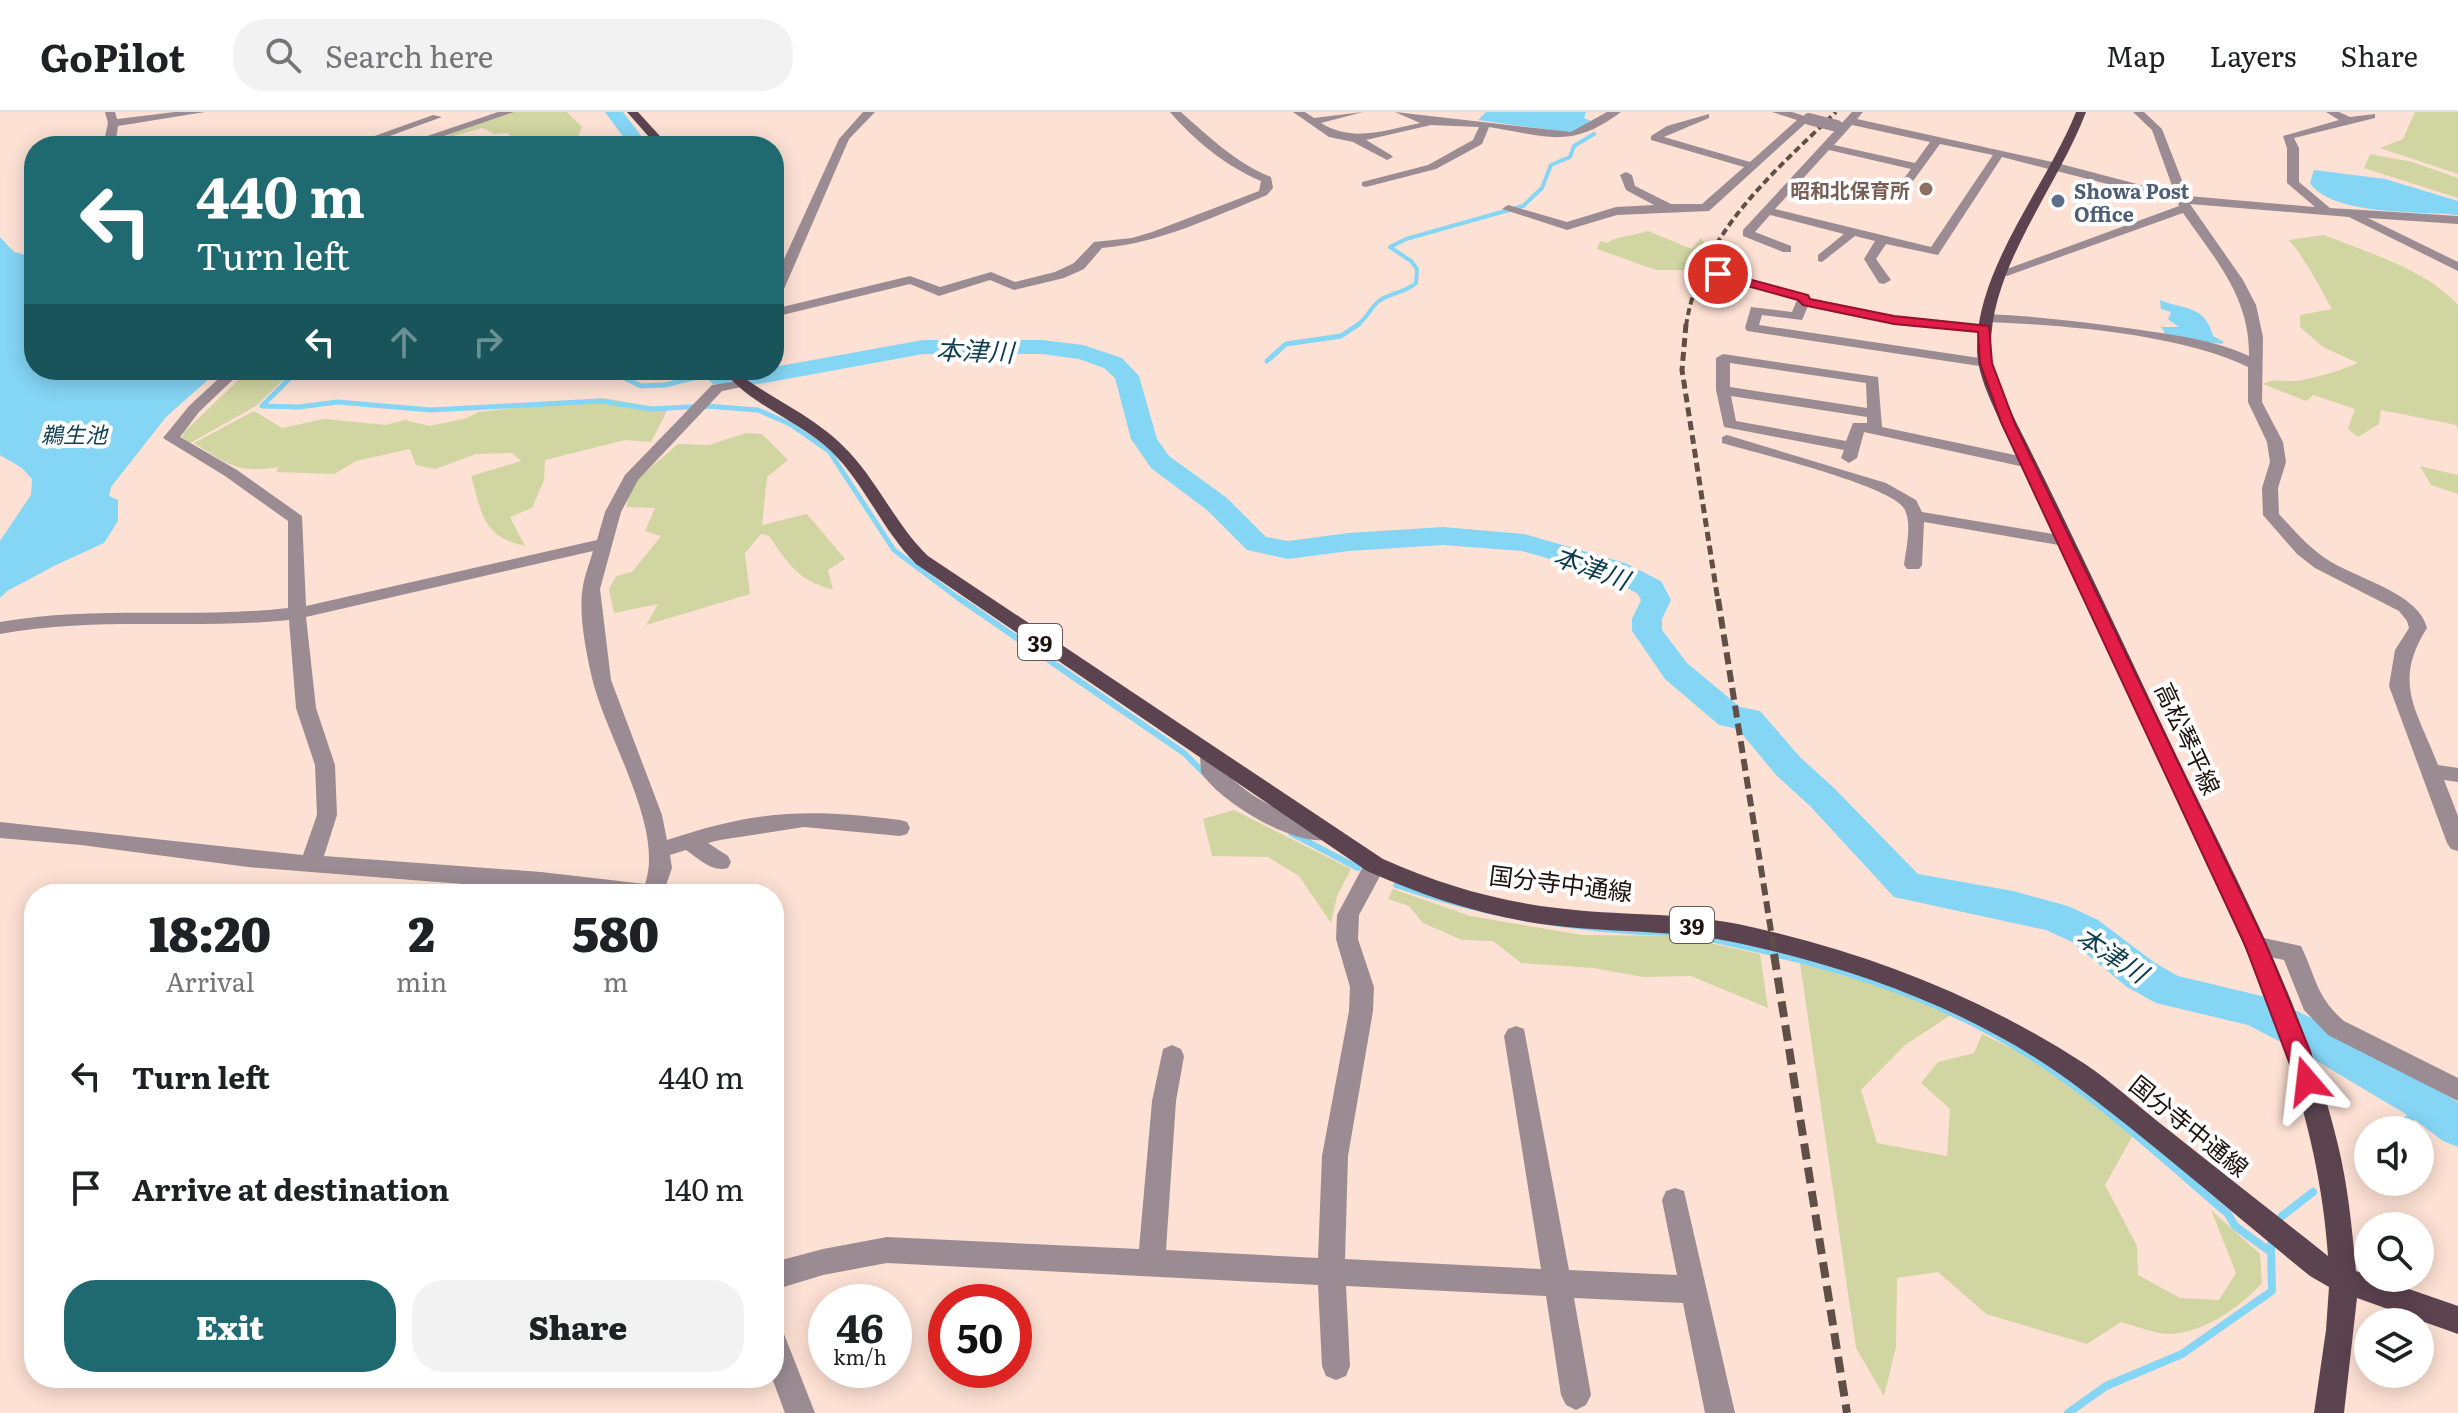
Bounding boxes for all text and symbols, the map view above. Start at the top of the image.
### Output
search box [233,19,793,91]
text: GoPilot [40,27,185,84]
icon: search [261,33,305,77]
text: Search here [325,33,493,77]
text: Map [2106,34,2165,76]
text: Layers [2209,34,2296,76]
text: Share [2340,34,2418,76]
text: 440 m [196,152,365,235]
icon: left [64,168,168,272]
place label: 昭和北保育所 [1790,174,1910,204]
place label: Showa Post Office [2074,175,2190,228]
marker: 昭和北保育所 [1917,180,1935,198]
marker: Showa Post Office [2049,192,2067,210]
text: Turn left [196,228,350,281]
pin [1684,240,1752,308]
icon: arrive [1696,252,1740,296]
icon: left [298,320,342,364]
icon: ahead [382,320,426,364]
icon: right [466,320,510,364]
water label: 本津川 [935,328,1018,370]
water label: 鵜生池 [41,417,109,450]
water label: 本津川 [1549,534,1638,599]
road number: 39 [1018,624,1062,660]
street label: 高松琴平線 [2148,676,2230,800]
street label: 国分寺中通線 [1487,856,1635,908]
text: 18:20 [149,896,271,967]
text: 2 [408,896,435,967]
text: 580 [572,896,659,967]
road number: 39 [1670,907,1714,943]
water label: 本津川 [2070,915,2159,992]
text: Arrival [166,961,254,1000]
text: min [396,961,447,1000]
text: m [603,961,628,1000]
position arrow [2265,1039,2349,1123]
icon: left [64,1054,108,1098]
text: Turn left [132,1054,270,1098]
text: 440 m [659,1054,744,1098]
street label: 国分寺中通線 [2123,1066,2257,1184]
map controls [2354,1116,2434,1388]
button: sound [2354,1116,2434,1196]
icon: arrive [64,1166,108,1210]
text: Arrive at destination [132,1166,449,1210]
text: 140 m [664,1166,744,1210]
button: search [2354,1212,2434,1292]
button: Exit [64,1280,396,1372]
button: Share [412,1280,744,1372]
speed limit sign: 50 [928,1284,1032,1388]
text: 46 [836,1296,884,1355]
button: layers [2354,1308,2434,1388]
text: km/h [833,1341,887,1371]

